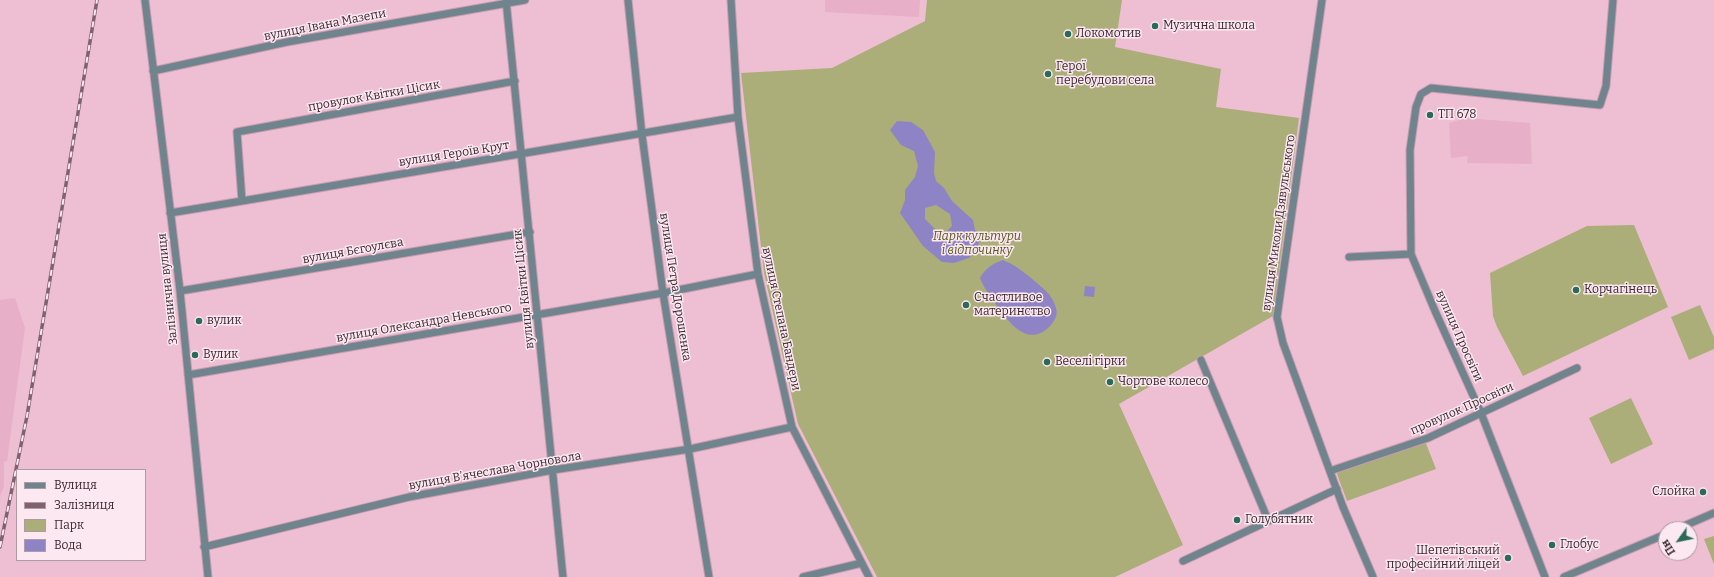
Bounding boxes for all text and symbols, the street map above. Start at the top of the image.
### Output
street label: вулиця Івана Мазепи [263,6,387,44]
place label: Музична школа [1163,19,1255,33]
marker: Музична школа [1150,21,1160,31]
place label: Локомотив [1076,27,1141,41]
marker: Локомотив [1063,29,1073,39]
place label: Герої перебудови села [1056,60,1154,88]
marker: Герої перебудови села [1043,69,1053,79]
street label: провулок Квітки Цісик [307,77,441,115]
place label: ТП 678 [1438,108,1476,122]
marker: ТП 678 [1425,110,1435,120]
street label: вулиця Миколи Дзявульського [1259,134,1299,312]
street label: вулиця Героїв Крут [398,138,510,170]
street label: вулиця Петра Дорошенка [656,212,694,362]
street label: вулиця Квітки Цісик [511,228,537,350]
park label: Парк культури і відпочинку [933,230,1021,258]
street label: Залізнична вулиця [155,233,181,345]
street label: вулиця Бєгоулєва [301,235,405,267]
street label: вулиця Степана Бандери [759,246,803,392]
place label: Корчагінець [1584,283,1657,297]
marker: Корчагінець [1571,285,1581,295]
street label: вулиця Просвіти [1432,288,1486,384]
place label: Счастливое материнство [974,291,1050,319]
street label: вулиця Олександра Невського [335,300,513,346]
marker: Счастливое материнство [961,300,971,310]
place label: вулик [207,314,242,328]
marker: вулик [194,316,204,326]
place label: Вулик [203,348,238,362]
marker: Вулик [190,350,200,360]
place label: Веселі гірки [1055,355,1126,369]
marker: Веселі гірки [1042,357,1052,367]
place label: Чортове колесо [1118,375,1208,389]
marker: Чортове колесо [1105,377,1115,387]
street label: провулок Просвіти [1408,380,1516,438]
street label: вулиця Вʼячеслава Чорновола [408,449,582,493]
legend [16,469,146,561]
text: Вулиця [54,478,97,492]
place label: Слойка [1652,485,1695,499]
marker: Слойка [1698,487,1708,497]
text: Залізниця [54,498,114,512]
place label: Голубятник [1245,513,1313,527]
marker: Голубятник [1232,515,1242,525]
text: Парк [54,518,84,532]
north arrow [1658,521,1698,561]
text: Пн [1659,537,1678,557]
text: Вода [54,538,82,552]
place label: Глобус [1560,538,1599,552]
marker: Глобус [1547,540,1557,550]
place label: Шепетівський професійний ліцей [1386,544,1500,572]
marker: Шепетівський професійний ліцей [1503,553,1513,563]

